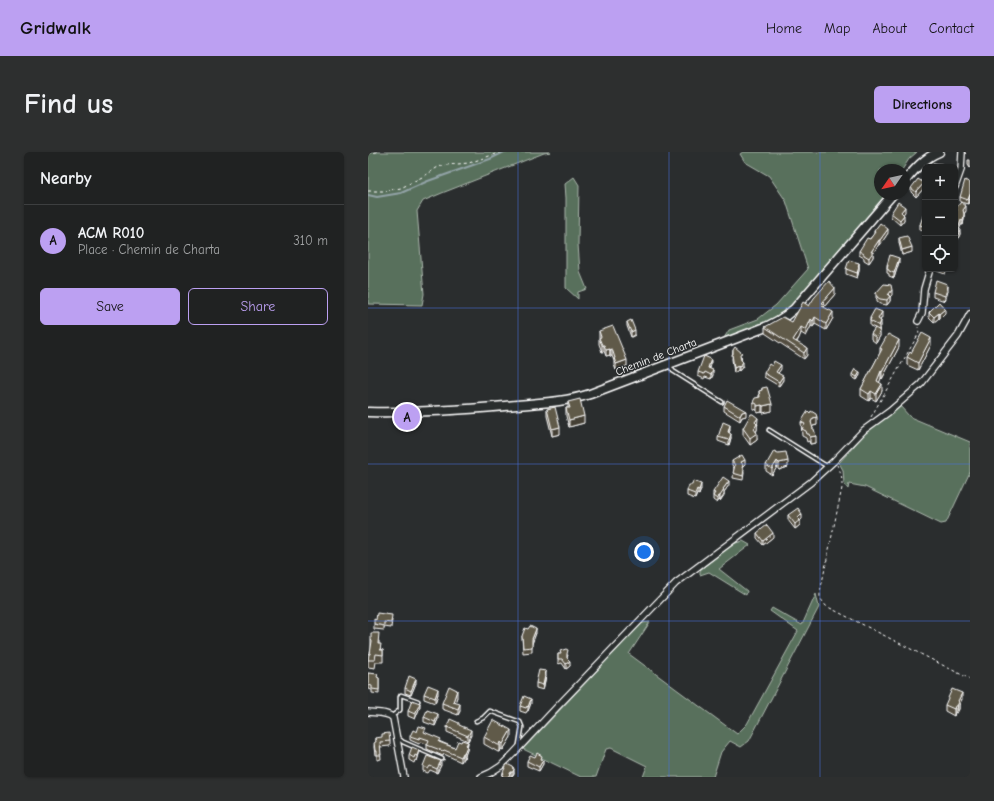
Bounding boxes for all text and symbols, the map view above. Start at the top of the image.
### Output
text: Gridwalk [20,17,91,39]
text: Home [766,20,802,37]
text: Map [824,20,850,37]
text: About [872,20,907,37]
text: Contact [929,20,974,37]
button: Directions [874,86,970,123]
text: Find us [24,88,113,120]
north arrow [874,164,910,200]
map controls [922,164,958,272]
button: + [922,164,958,200]
text: Nearby [40,169,91,188]
button: − [922,200,958,236]
text: ACM R010 [78,224,144,242]
text: A [49,233,57,248]
text: 310 m [293,233,328,248]
button: locate [922,236,958,272]
text: Place · Chemin de Charta [78,242,220,257]
button: Save [40,288,180,325]
button: Share [188,288,328,325]
street label: Chemin de Charta [614,336,698,378]
pin: A [394,402,420,432]
your location [634,542,654,562]

